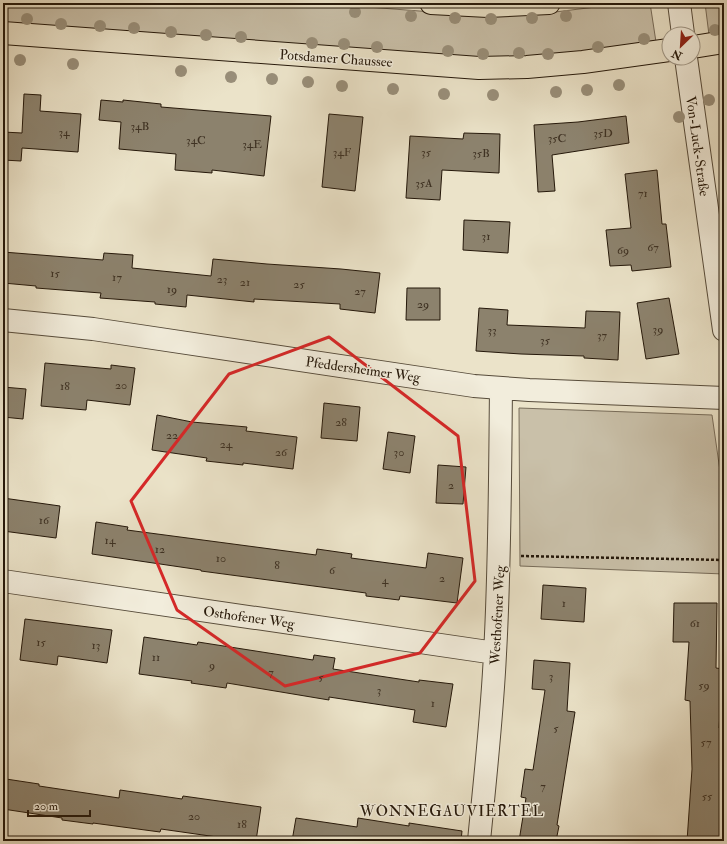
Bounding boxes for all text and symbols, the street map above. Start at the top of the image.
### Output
north arrow [661,26,701,66]
street label: Potsdamer Chaussee [279,46,393,71]
text: N [669,46,685,63]
street label: Von-Luck-Straße [682,95,713,197]
house number: 34B [131,119,150,134]
house number: 34 [58,125,70,140]
house number: 35D [593,126,613,141]
house number: 35C [548,131,567,146]
house number: 34C [186,133,206,148]
house number: 34E [242,137,262,152]
house number: 34F [333,145,352,160]
house number: 35 [421,145,432,160]
house number: 35B [472,146,490,161]
house number: 35A [415,176,433,191]
house number: 71 [638,186,648,201]
house number: 31 [482,229,490,244]
house number: 67 [647,240,659,255]
house number: 69 [617,243,629,258]
house number: 15 [50,266,60,281]
house number: 17 [112,270,122,285]
house number: 23 [217,272,227,287]
house number: 21 [240,275,250,290]
house number: 25 [293,277,305,292]
house number: 19 [167,282,177,297]
house number: 27 [354,284,366,299]
house number: 29 [417,297,429,312]
house number: 39 [653,322,663,337]
house number: 33 [487,323,497,338]
house number: 37 [597,328,608,343]
house number: 35 [540,333,551,348]
street label: Pfeddersheimer Weg [305,353,422,386]
house number: 20 [115,378,127,393]
house number: 18 [60,379,70,394]
house number: 28 [335,415,347,430]
house number: 22 [166,428,178,443]
house number: 24 [220,437,233,452]
house number: 26 [275,445,288,460]
house number: 30 [394,445,404,460]
house number: 2 [448,478,454,493]
house number: 16 [39,513,50,528]
house number: 14 [105,533,116,548]
house number: 12 [155,542,165,557]
house number: 10 [216,551,226,566]
house number: 8 [274,558,280,573]
house number: 6 [329,563,336,578]
street label: Westhofener Weg [486,564,509,666]
house number: 2 [439,571,445,586]
house number: 4 [382,573,389,588]
house number: 1 [562,596,566,611]
street label: Osthofener Weg [202,603,297,632]
house number: 61 [690,616,700,631]
house number: 15 [36,635,46,650]
house number: 13 [92,638,100,653]
house number: 11 [152,650,160,665]
house number: 9 [208,658,215,673]
house number: 7 [268,665,274,680]
house number: 3 [549,669,553,684]
house number: 5 [318,670,324,685]
house number: 59 [698,678,710,693]
house number: 3 [377,683,381,698]
house number: 1 [431,696,435,711]
house number: 5 [553,721,559,736]
house number: 57 [701,735,712,750]
house number: 7 [540,779,546,794]
house number: 55 [702,789,713,804]
scale bar [28,792,90,818]
text: 20 m [34,799,59,814]
district label: WONNEGAUVIERTEL [359,802,544,821]
house number: 20 [188,809,200,824]
house number: 18 [237,817,247,832]

